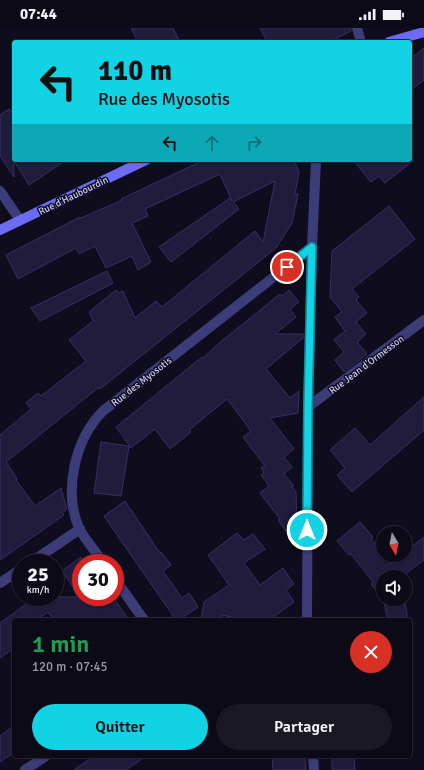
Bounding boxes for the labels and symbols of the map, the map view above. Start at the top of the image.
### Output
street label: Rue d'Haubourdin [37,174,110,218]
pin [270,250,304,284]
street label: Rue Jean d'Ormesson [327,333,406,397]
street label: Rue des Myosotis [109,354,175,409]
position arrow [286,509,328,551]
north arrow [376,526,412,562]
speed limit sign: 30 [72,554,124,606]

